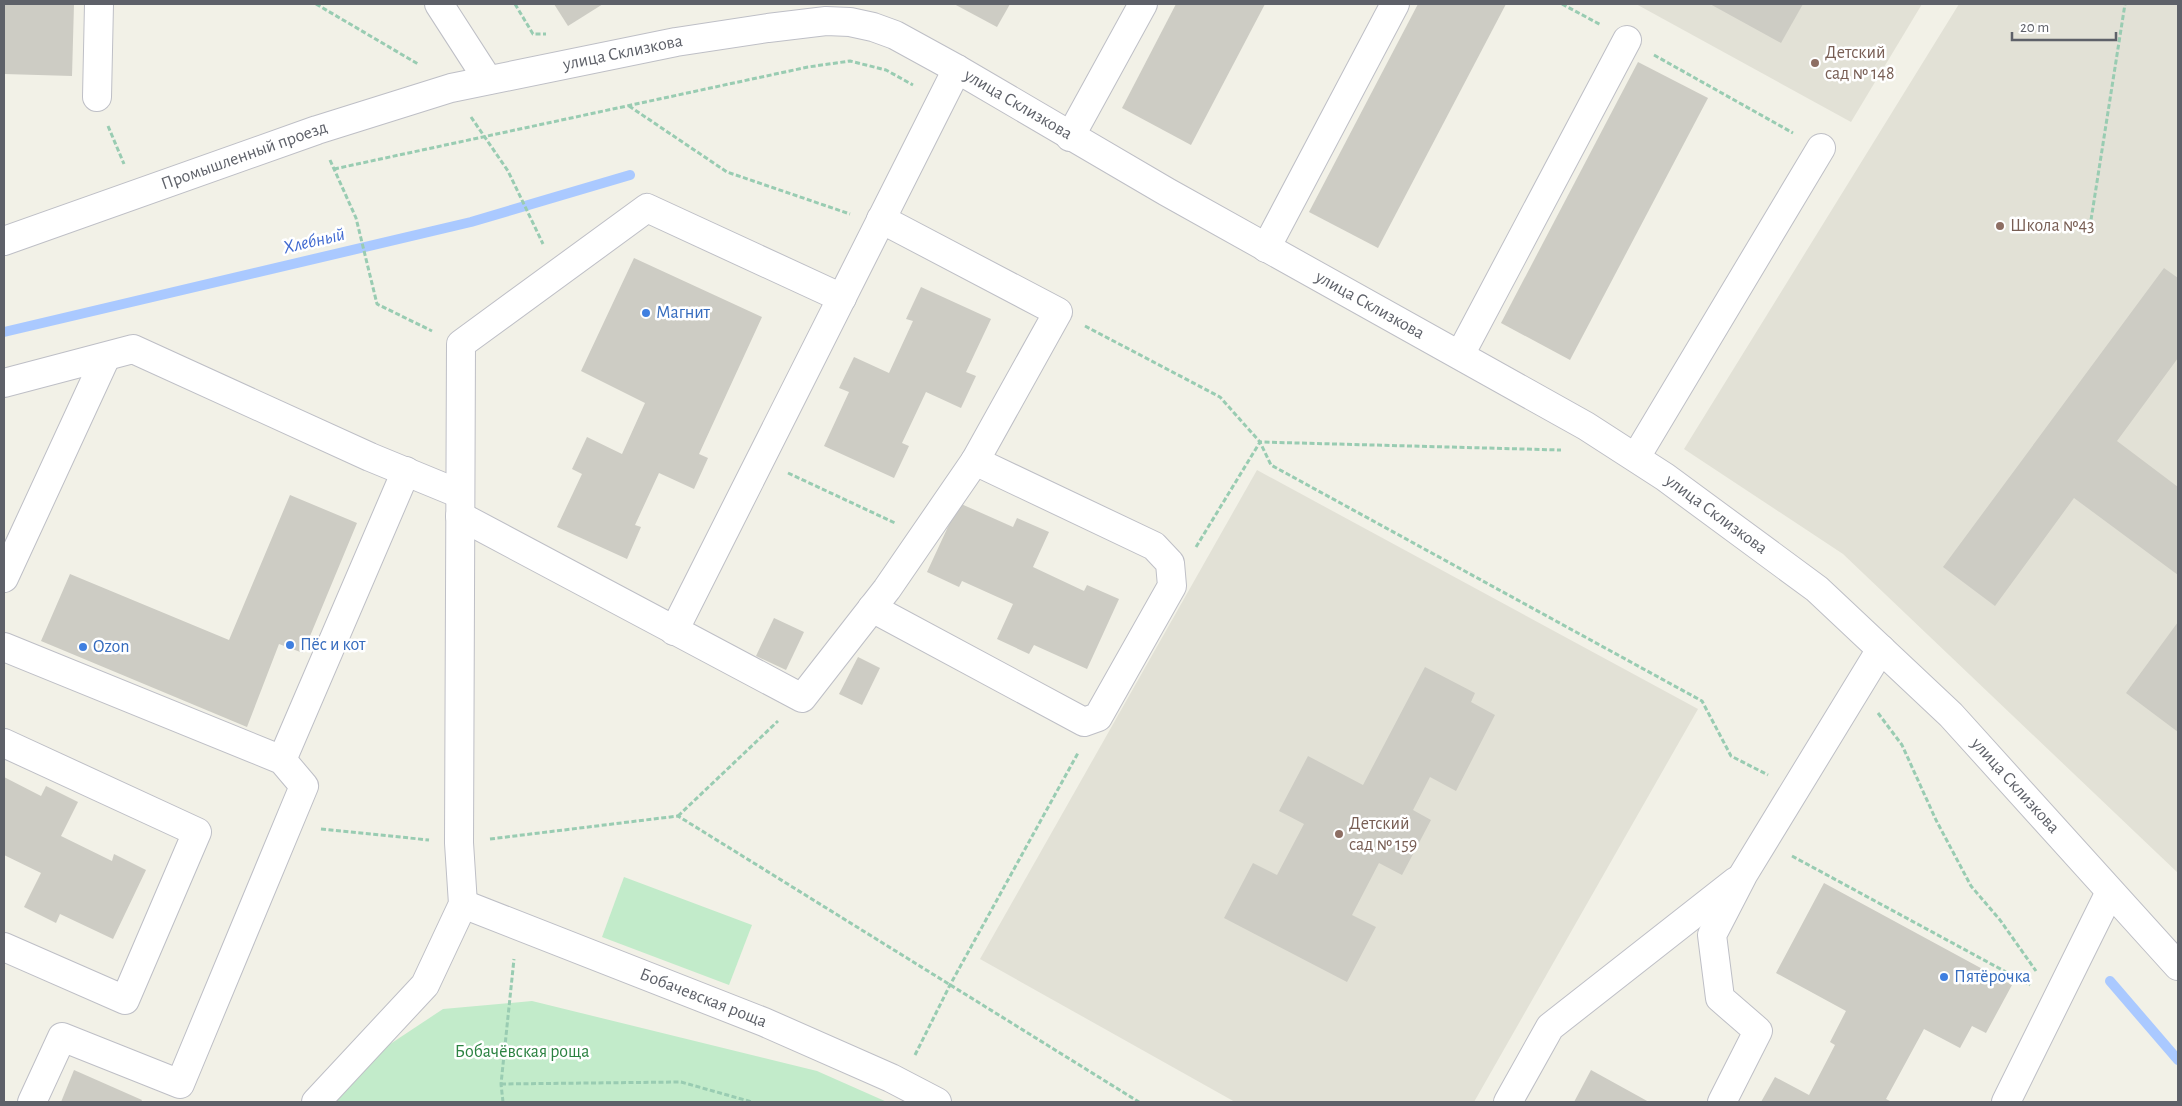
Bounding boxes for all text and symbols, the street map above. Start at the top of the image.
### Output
scale bar [2012,10,2116,42]
text: 20 m [2020,20,2049,35]
street label: улица Склизкова [560,32,684,74]
place label: Детский сад № 148 [1825,44,1894,83]
marker: Детский сад № 148 [1809,57,1821,69]
street label: улица Склизкова [960,66,1075,143]
street label: Промышленный проезд [159,118,330,194]
place label: Школа №43 [2010,217,2095,235]
marker: Школа №43 [1994,220,2006,232]
water label: Хлебный [281,225,347,257]
street label: улица Склизкова [1311,267,1427,343]
place label: Магнит [656,304,711,322]
marker: Магнит [640,307,652,319]
street label: улица Склизкова [1661,471,1770,558]
place label: Пёс и кот [300,636,366,654]
place label: Ozon [93,638,130,656]
marker: Пёс и кот [284,639,296,651]
marker: Ozon [77,641,89,653]
street label: улица Склизкова [1967,734,2063,837]
place label: Детский сад № 159 [1349,815,1417,854]
marker: Детский сад № 159 [1333,828,1345,840]
street label: Бобачевская роща [637,965,769,1031]
place label: Пятёрочка [1954,968,2031,986]
marker: Пятёрочка [1938,971,1950,983]
park label: Бобачёвская роща [455,1042,589,1061]

